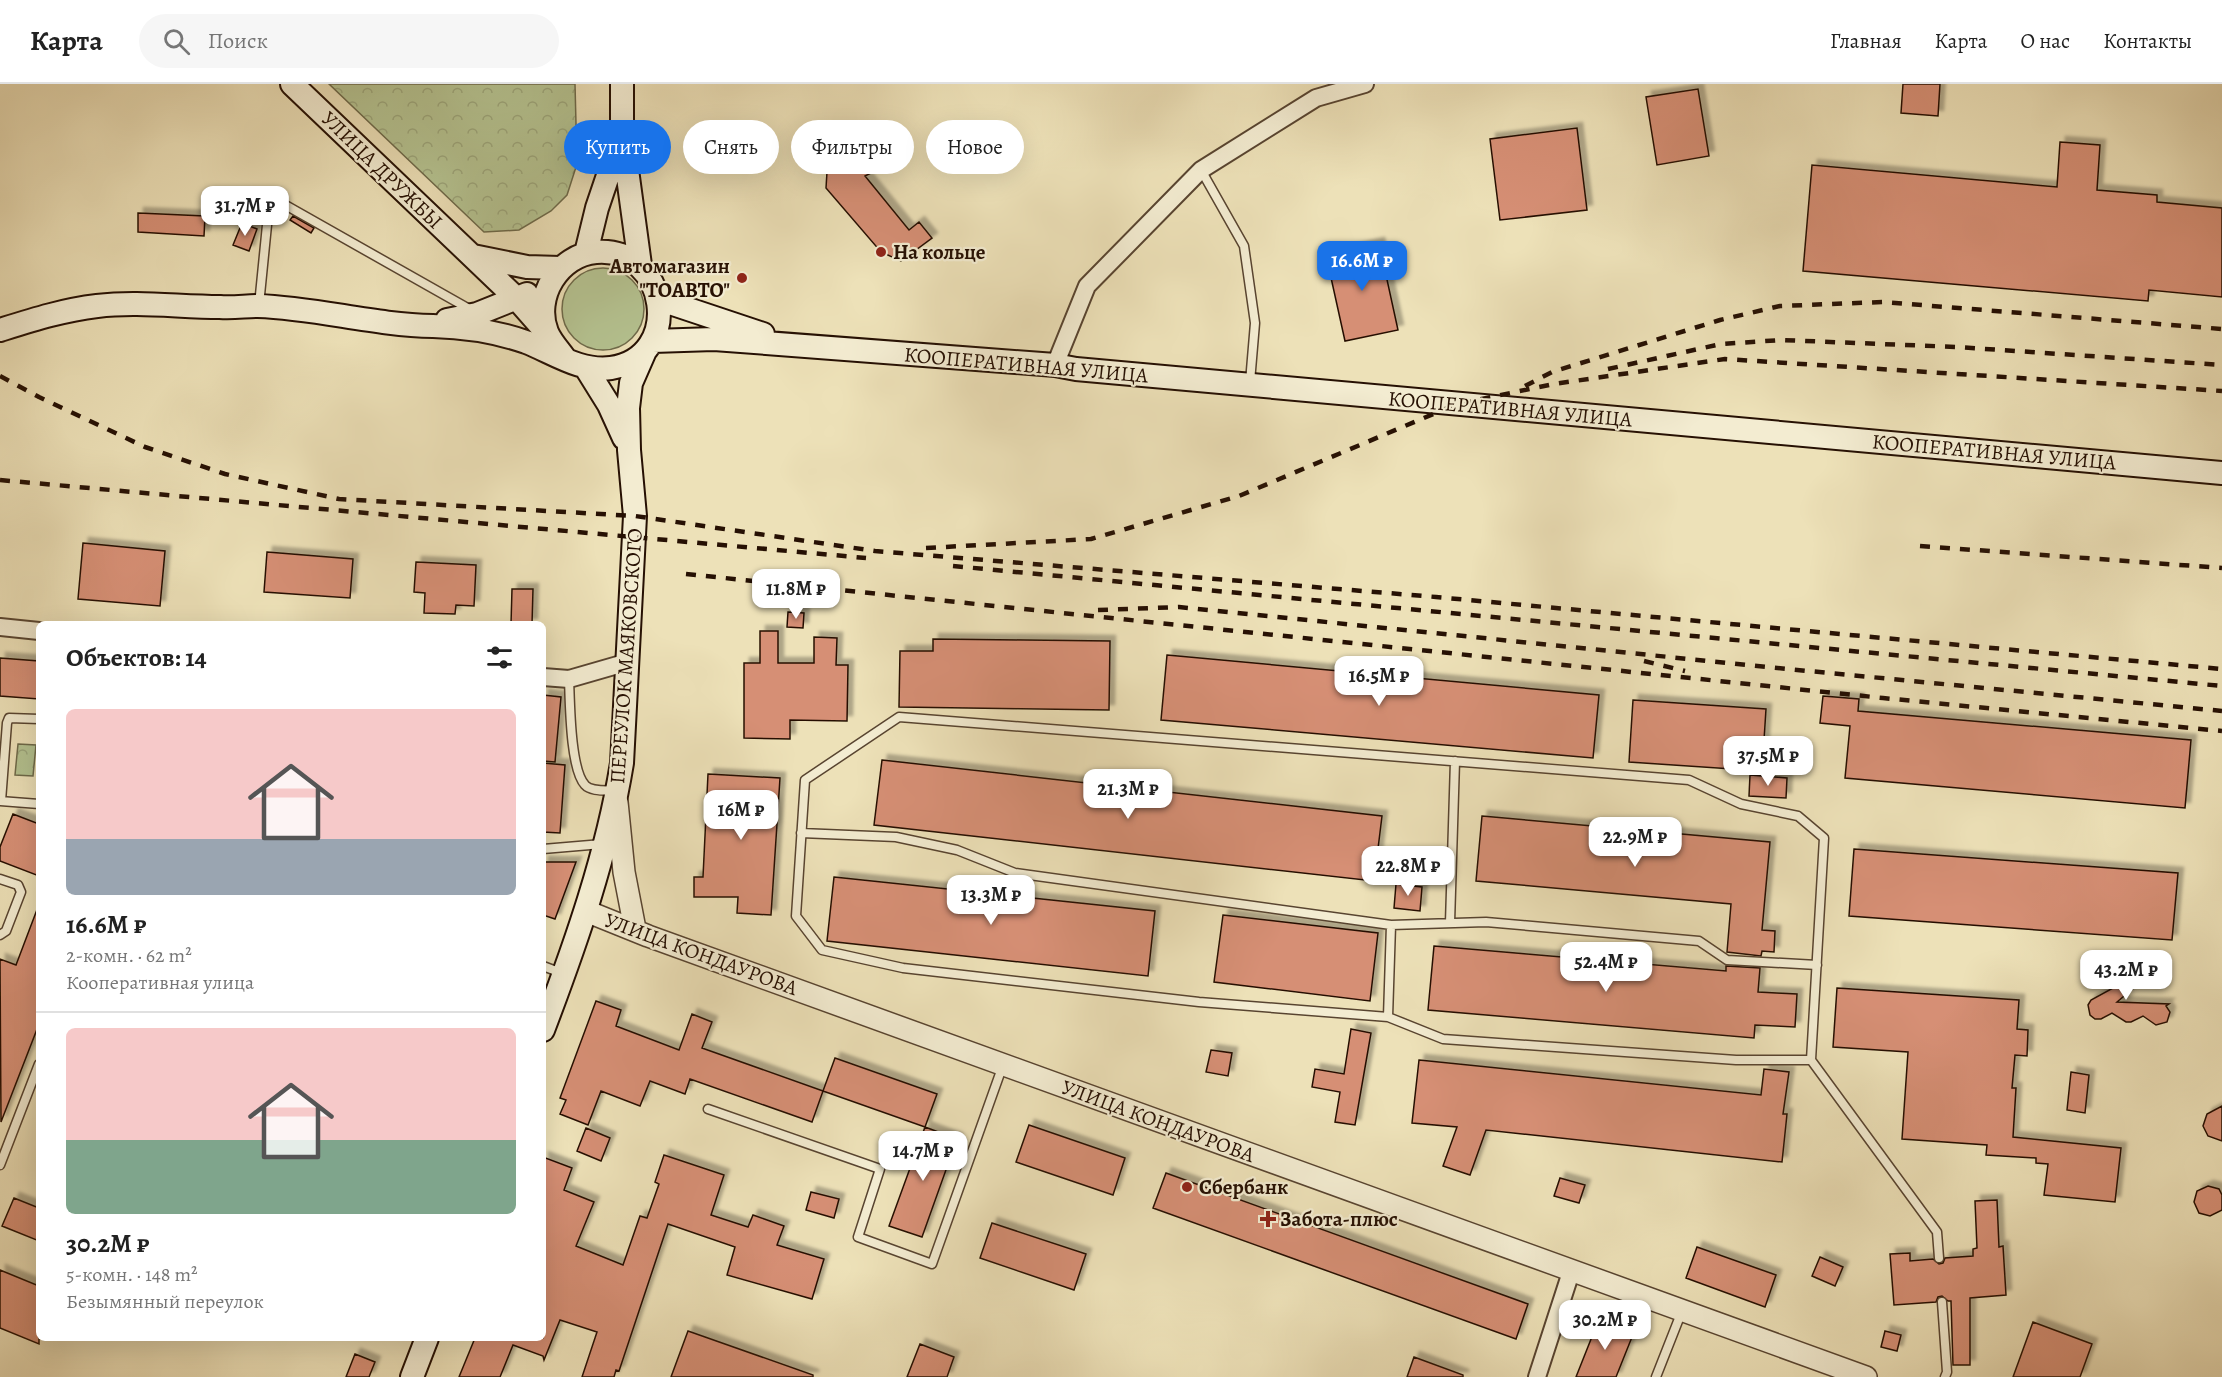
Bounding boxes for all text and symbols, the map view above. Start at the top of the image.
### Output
search box [139,14,559,68]
text: Карта [30,22,103,60]
icon: search [160,25,193,58]
text: Поиск [208,26,268,56]
text: Главная [1830,27,1902,55]
text: Карта [1935,27,1987,55]
text: О нас [2020,27,2070,55]
text: Контакты [2103,27,2192,55]
street label: УЛИЦА ДРУЖБЫ [315,105,449,235]
chip: Купить [564,120,671,174]
chip: Снять [683,120,779,174]
chip: Фильтры [791,120,914,174]
chip: Новое [926,120,1024,174]
pin: 31.7M ₽ [190,186,300,237]
text: 31.7M ₽ [215,192,275,219]
place label: На кольце [893,238,986,266]
pin: 16.6M ₽ [1307,241,1417,292]
marker: На кольце [874,245,888,259]
text: 16.6M ₽ [1331,247,1393,274]
place label: Автомагазин "ТОАВТО" [609,252,730,304]
marker: Автомагазин "ТОАВТО" [735,271,749,285]
street label: КООПЕРАТИВНАЯ УЛИЦА [903,340,1150,390]
street label: КООПЕРАТИВНАЯ УЛИЦА [1387,384,1634,434]
street label: КООПЕРАТИВНАЯ УЛИЦА [1871,427,2118,477]
street label: ПЕРЕУЛОК МАЯКОВСКОГО [603,527,649,785]
pin: 11.8M ₽ [741,569,851,620]
text: 11.8M ₽ [766,575,826,602]
text: Объектов: 14 [66,640,207,675]
icon: filters [483,641,516,674]
pin: 16.5M ₽ [1324,656,1434,707]
text: 16.5M ₽ [1349,662,1410,689]
pin: 37.5M ₽ [1713,736,1823,787]
text: 37.5M ₽ [1737,742,1799,769]
icon: home [237,748,345,856]
pin: 21.3M ₽ [1073,769,1183,820]
text: 21.3M ₽ [1097,775,1159,802]
pin: 16M ₽ [699,790,783,841]
text: 16M ₽ [718,796,764,823]
pin: 22.9M ₽ [1580,817,1690,868]
text: 22.9M ₽ [1603,823,1667,850]
pin: 22.8M ₽ [1353,846,1463,897]
text: 22.8M ₽ [1376,852,1440,879]
pin: 13.3M ₽ [936,875,1046,926]
text: 13.3M ₽ [961,881,1021,908]
street label: УЛИЦА КОНДАУРОВА [601,906,802,1002]
text: 16.6M ₽ [66,907,146,942]
text: 2-комн. · 62 m² [66,942,192,969]
pin: 52.4M ₽ [1551,942,1661,993]
text: 52.4M ₽ [1574,948,1638,975]
pin: 43.2M ₽ [2071,950,2181,1001]
text: 43.2M ₽ [2094,956,2158,983]
text: Кооперативная улица [66,969,254,996]
icon: home [237,1067,345,1175]
street label: УЛИЦА КОНДАУРОВА [1058,1073,1259,1169]
pin: 14.7M ₽ [868,1131,978,1182]
text: 14.7M ₽ [892,1137,954,1164]
place label: Сбербанк [1199,1173,1288,1201]
marker: Сбербанк [1180,1180,1194,1194]
place label: Забота-плюс [1280,1205,1398,1233]
marker: Забота-плюс [1261,1212,1275,1226]
text: 30.2M ₽ [66,1226,150,1261]
text: 5-комн. · 148 m² [66,1261,198,1288]
text: Безымянный переулок [66,1288,264,1315]
pin: 30.2M ₽ [1550,1300,1660,1351]
text: 30.2M ₽ [1573,1306,1637,1333]

